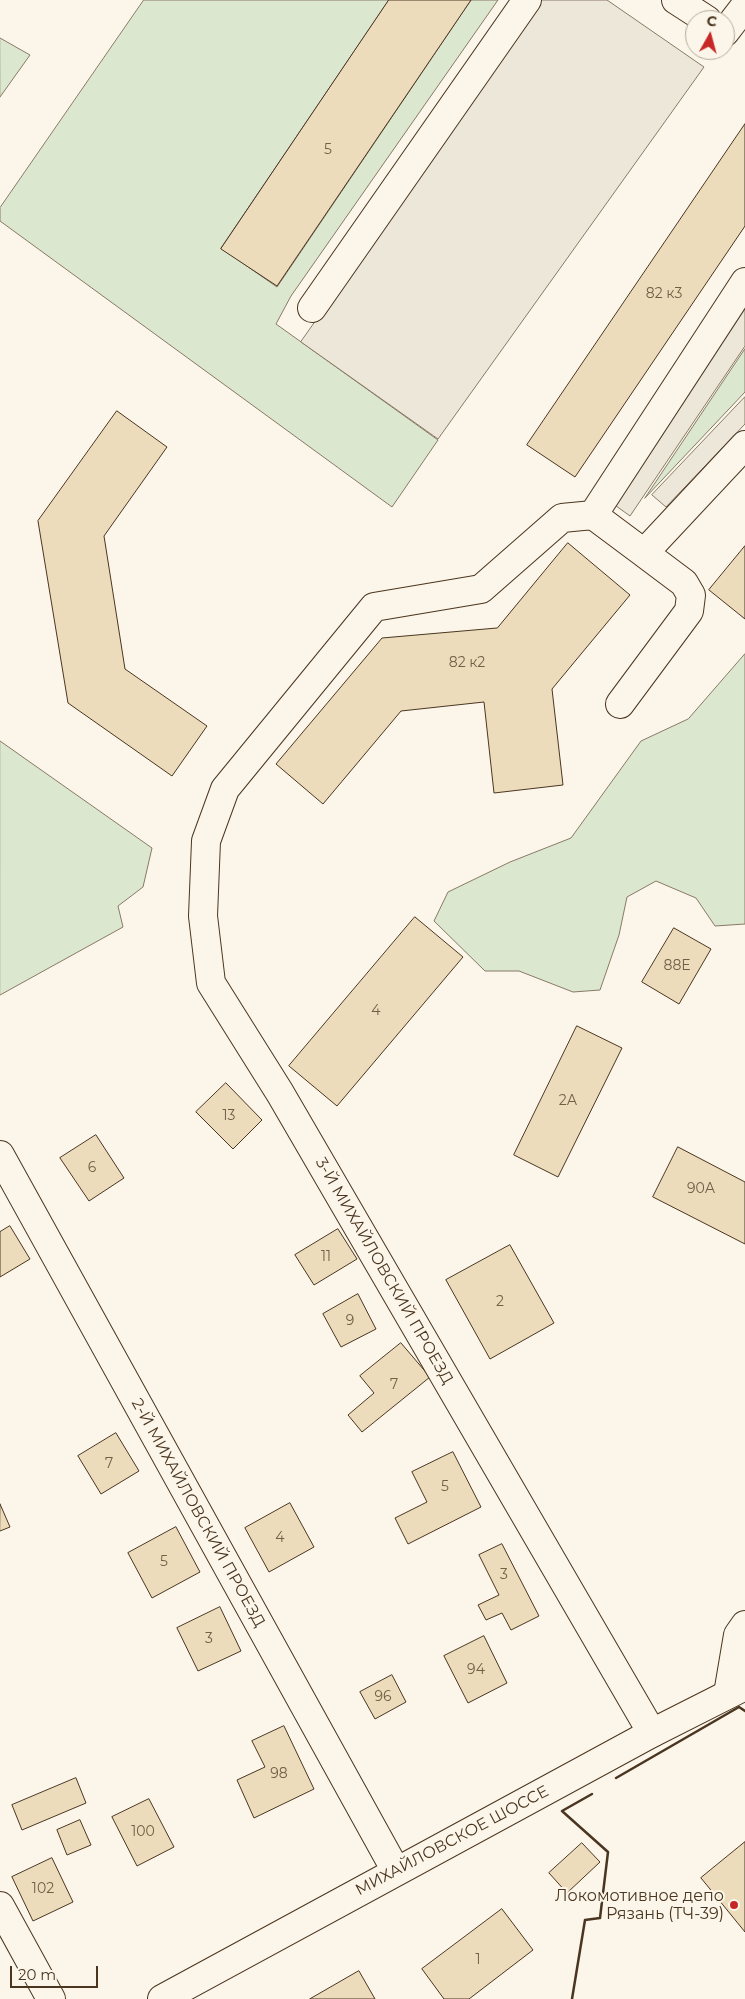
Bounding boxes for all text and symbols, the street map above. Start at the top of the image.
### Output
north arrow [685,10,735,60]
text: С [706,12,718,31]
house number: 5 [324,142,332,158]
house number: 82 к3 [646,286,682,302]
house number: 82 к2 [449,655,485,671]
house number: 88Е [663,958,691,974]
house number: 4 [371,1003,381,1019]
house number: 2А [559,1093,577,1109]
house number: 13 [223,1108,235,1124]
street label: 3-Й МИХАЙЛОВСКИЙ ПРОЕЗД [311,1154,457,1388]
house number: 6 [88,1160,96,1176]
house number: 90А [687,1181,715,1197]
house number: 11 [321,1249,331,1265]
house number: 2 [496,1294,504,1310]
house number: 9 [346,1313,354,1329]
house number: 7 [390,1377,398,1393]
street label: 2-Й МИХАЙЛОВСКИЙ ПРОЕЗД [127,1395,269,1631]
house number: 7 [105,1456,113,1472]
house number: 5 [441,1479,449,1495]
house number: 4 [275,1530,285,1546]
house number: 5 [160,1554,168,1570]
house number: 3 [500,1567,508,1583]
house number: 3 [205,1631,213,1647]
house number: 94 [467,1662,485,1678]
house number: 96 [374,1689,392,1705]
house number: 98 [270,1766,288,1782]
street label: МИХАЙЛОВСКОЕ ШОССЕ [352,1782,552,1900]
house number: 100 [131,1824,155,1840]
house number: 102 [32,1881,54,1897]
place label: Локомотивное депо Рязань (ТЧ-39) [555,1886,724,1924]
marker: Локомотивное депо Рязань (ТЧ-39) [728,1899,740,1911]
house number: 1 [475,1952,481,1968]
scale bar [12,1956,100,1988]
text: 20 m [18,1965,56,1984]

